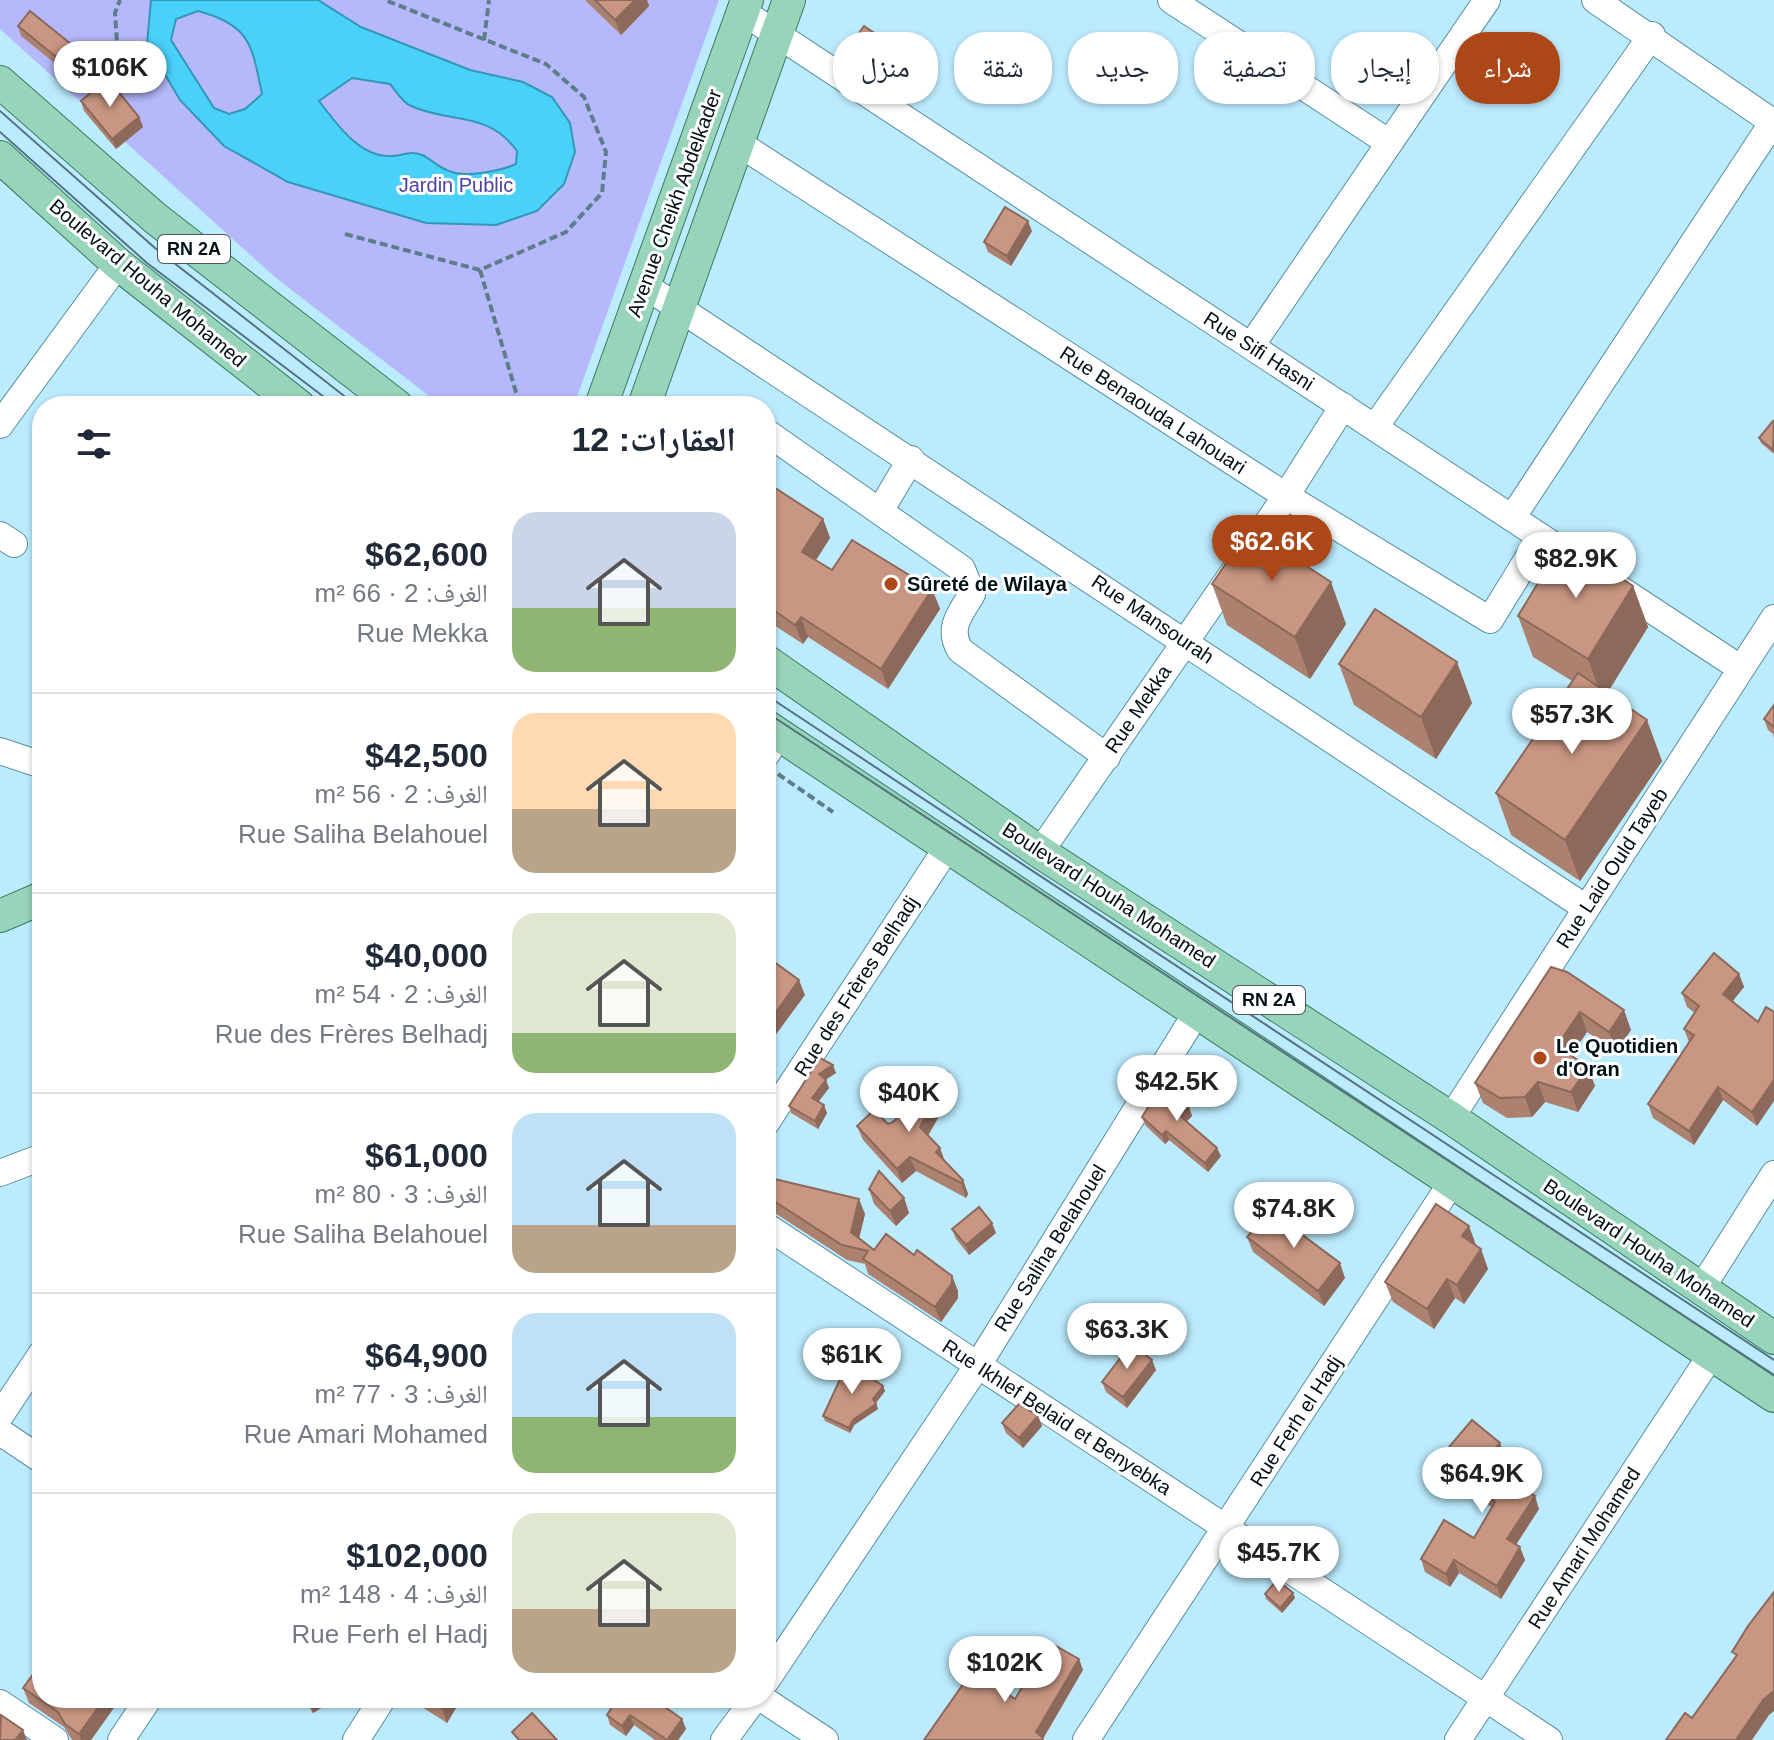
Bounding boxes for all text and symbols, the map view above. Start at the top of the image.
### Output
chip: منزل [833,32,938,104]
chip: شقة [954,32,1052,104]
chip: جديد [1068,32,1178,104]
chip: تصفية [1194,32,1315,104]
chip: إيجار [1331,32,1439,104]
chip: شراء [1455,32,1560,104]
pin: $106K [54,41,166,109]
text: $106K [72,52,148,82]
street label: Avenue Cheikh Abdelkader [622,86,726,320]
park label: Jardin Public [399,174,513,196]
street label: Boulevard Houha Mohamed [46,195,250,371]
road number: RN 2A [158,235,230,263]
street label: Rue Sifi Hasni [1200,307,1318,395]
street label: Rue Benaouda Lahouari [1056,342,1250,478]
text: العقارات: 12 [571,420,736,458]
icon: filters [72,422,116,466]
pin: $62.6K [1207,515,1337,583]
text: $62.6K [1230,526,1314,556]
pin: $82.9K [1511,532,1641,600]
text: $62,600 [365,535,488,573]
text: $82.9K [1534,543,1618,573]
icon: home [576,544,672,640]
street label: Rue Mansourah [1088,570,1218,668]
place label: Sûreté de Wilaya [907,573,1068,595]
marker: Sûreté de Wilaya [882,575,900,593]
text: الغرف: 2 · 66 m² [314,578,488,608]
text: Rue Mekka [357,618,488,648]
street label: Rue Mekka [1101,660,1176,757]
pin: $57.3K [1507,688,1637,756]
text: $57.3K [1530,699,1614,729]
text: $42,500 [365,736,488,774]
icon: home [576,745,672,841]
text: الغرف: 2 · 56 m² [314,779,488,809]
street label: Rue Laid Ould Tayeb [1552,784,1672,952]
street label: Boulevard Houha Mohamed [999,818,1219,972]
text: Rue Saliha Belahouel [238,819,488,849]
street label: Rue des Frères Belhadj [790,892,922,1080]
text: $40,000 [365,936,488,974]
icon: home [576,945,672,1041]
text: الغرف: 2 · 54 m² [314,979,488,1009]
road number: RN 2A [1233,986,1305,1014]
text: Rue des Frères Belhadj [215,1019,488,1049]
place label: Le Quotidien d'Oran [1556,1035,1678,1080]
marker: Le Quotidien d'Oran [1531,1049,1549,1067]
pin: $42.5K [1112,1055,1242,1123]
pin: $40K [862,1066,956,1134]
text: $42.5K [1135,1066,1219,1096]
text: $40K [878,1077,940,1107]
text: $61,000 [365,1136,488,1174]
icon: home [576,1145,672,1241]
street label: Rue Saliha Belahouel [990,1161,1110,1335]
street label: Boulevard Houha Mohamed [1540,1174,1758,1332]
text: الغرف: 3 · 80 m² [314,1179,488,1209]
pin: $74.8K [1229,1182,1359,1250]
text: $74.8K [1252,1193,1336,1223]
text: Rue Saliha Belahouel [238,1219,488,1249]
pin: $63.3K [1062,1303,1192,1371]
text: $63.3K [1085,1314,1169,1344]
pin: $61K [805,1328,899,1396]
street label: Rue Ikhlef Belaid et Benyebka [939,1335,1176,1500]
text: $64,900 [365,1336,488,1374]
text: $61K [821,1339,883,1369]
icon: home [576,1345,672,1441]
street label: Rue Ferh el Hadj [1246,1352,1346,1490]
text: الغرف: 3 · 77 m² [314,1379,488,1409]
text: Rue Amari Mohamed [244,1419,488,1449]
pin: $64.9K [1417,1447,1547,1515]
text: $64.9K [1440,1458,1524,1488]
street label: Rue Amari Mohamed [1524,1463,1644,1633]
pin: $45.7K [1214,1526,1344,1594]
text: $102,000 [346,1536,488,1574]
text: $45.7K [1237,1537,1321,1567]
icon: home [576,1545,672,1641]
text: الغرف: 4 · 148 m² [300,1579,488,1609]
text: Rue Ferh el Hadj [291,1619,488,1649]
pin: $102K [949,1636,1061,1704]
text: $102K [967,1647,1043,1677]

